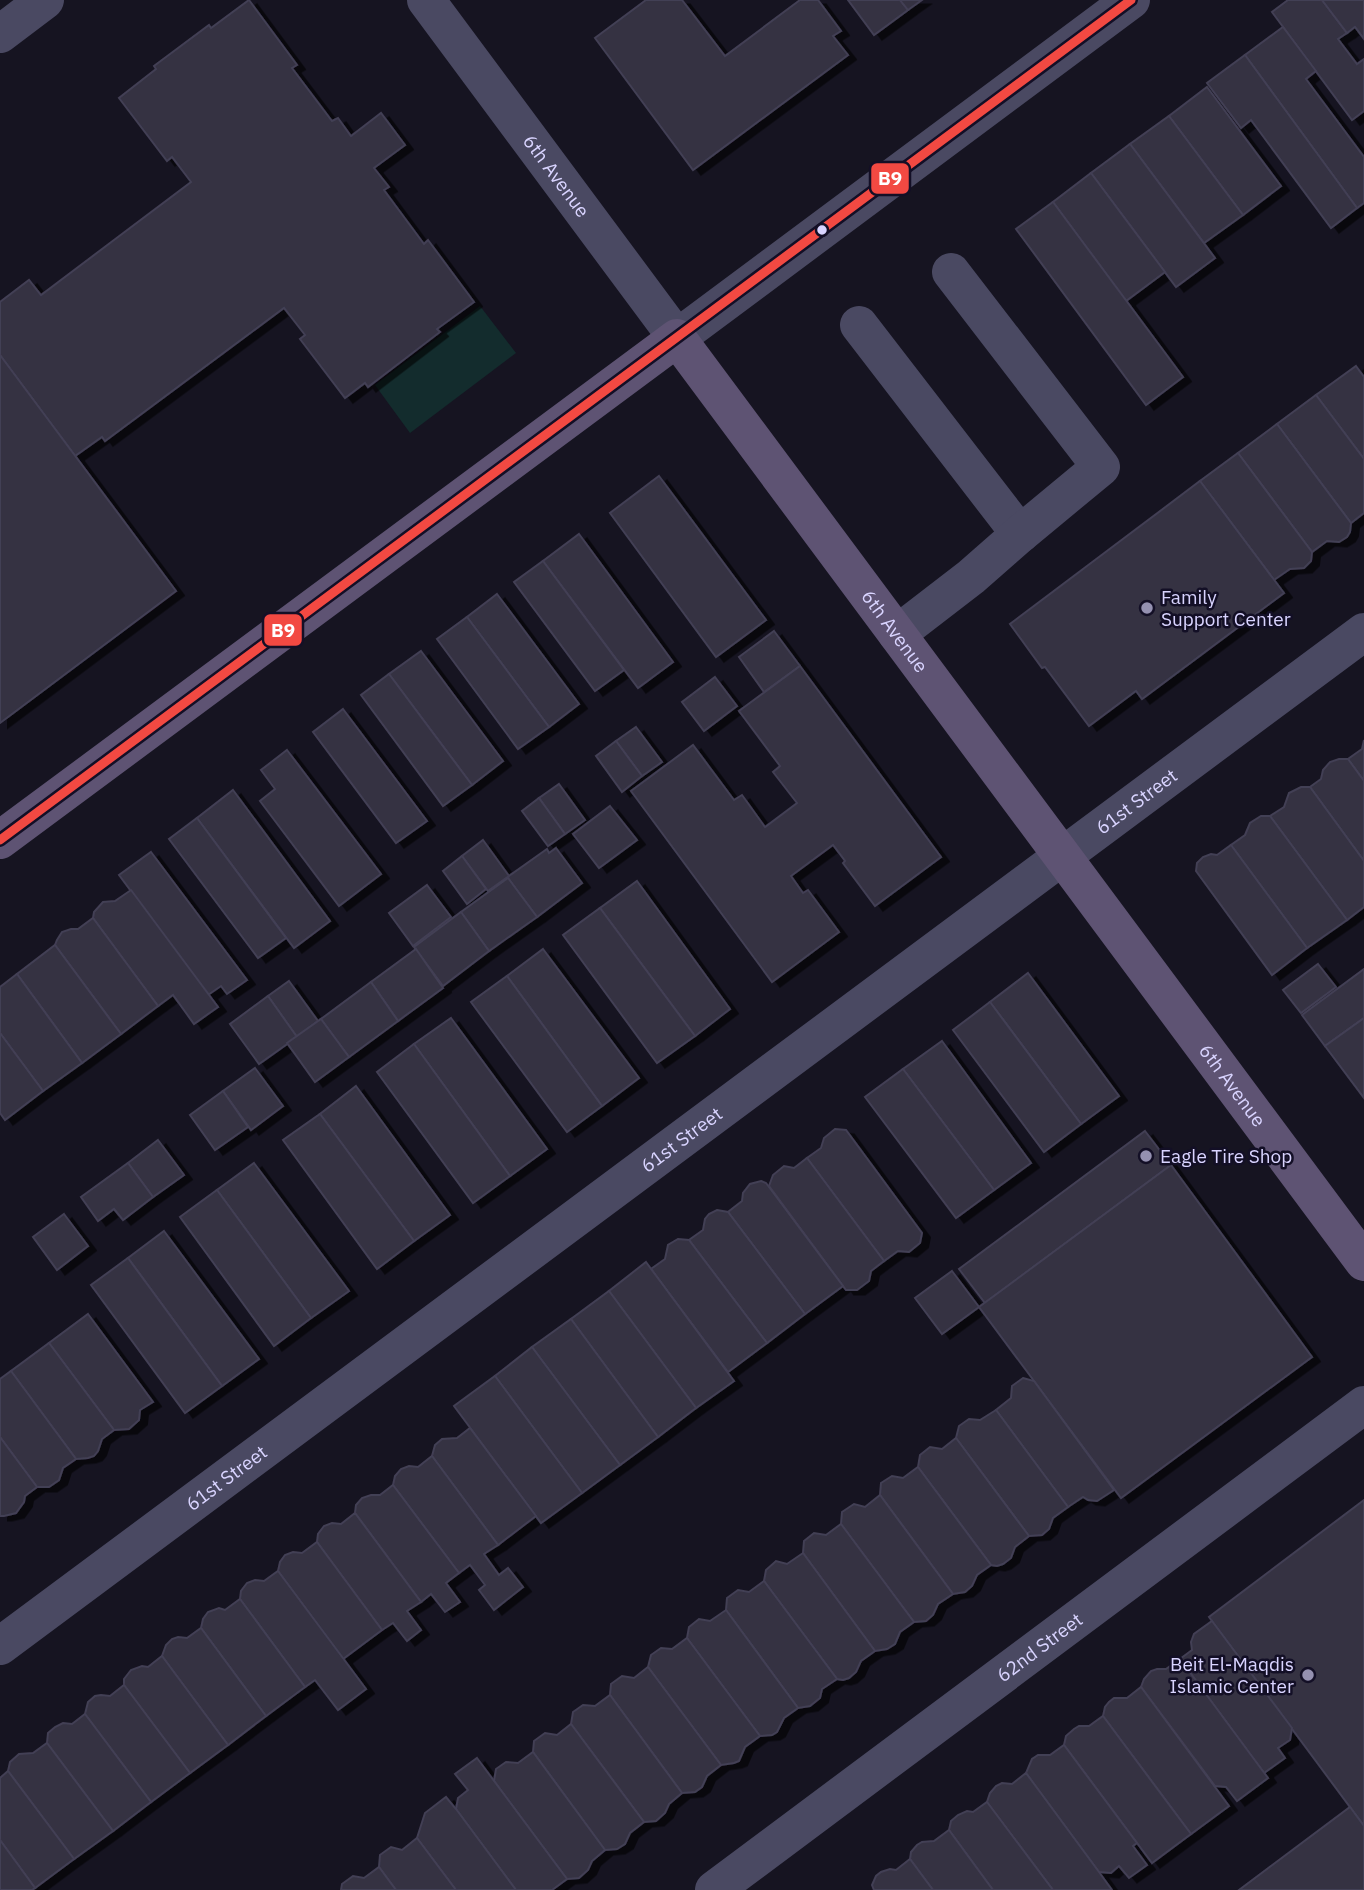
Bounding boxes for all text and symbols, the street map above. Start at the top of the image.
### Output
street label: 6th Avenue [518,130,595,222]
line badge: B9 [870,162,910,195]
text: B9 [878,166,902,190]
unlabelled marker [815,223,829,237]
street label: 6th Avenue [856,585,933,677]
place label: Family Support Center [1161,585,1291,631]
marker: Family Support Center [1139,600,1155,616]
line badge: B9 [263,613,303,647]
text: B9 [271,618,295,642]
street label: 61st Street [1091,763,1182,839]
street label: 6th Avenue [1194,1039,1271,1131]
street label: 61st Street [636,1101,727,1178]
place label: Eagle Tire Shop [1160,1144,1292,1168]
marker: Eagle Tire Shop [1138,1148,1154,1164]
street label: 61st Street [181,1440,272,1516]
street label: 62nd Street [992,1607,1087,1687]
place label: Beit El-Maqdis Islamic Center [1169,1652,1294,1698]
marker: Beit El-Maqdis Islamic Center [1300,1667,1316,1683]

